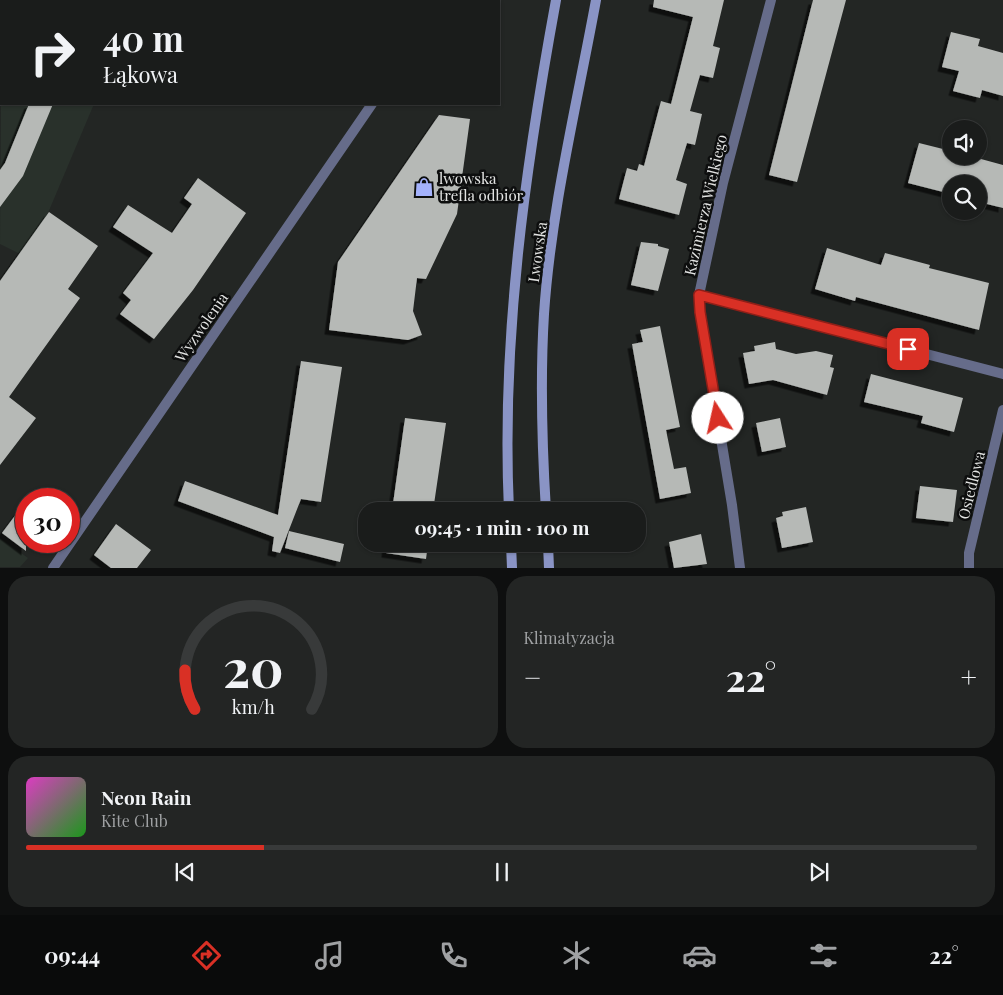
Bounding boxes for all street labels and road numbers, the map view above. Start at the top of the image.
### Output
street label: Kazimierza Wielkiego [679,132,731,278]
street label: Lwowska [523,220,551,284]
street label: Wyzwolenia [169,288,232,366]
street label: Osiedlowa [953,448,989,521]

